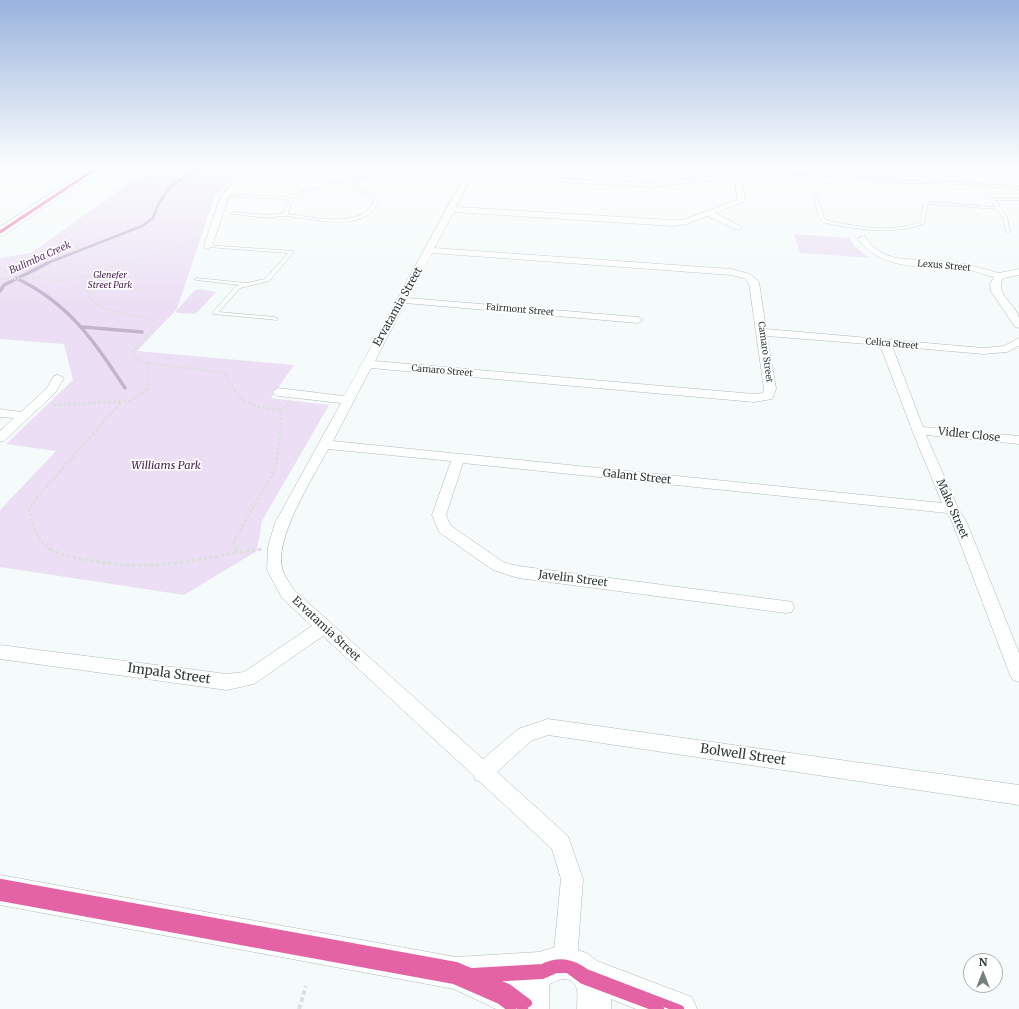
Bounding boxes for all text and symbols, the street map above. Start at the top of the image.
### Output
water label: Bulimba Creek [7,239,73,277]
street label: Lexus Street [917,258,971,274]
street label: Ervatamia Street [371,265,425,349]
park label: Glenefer Street Park [88,270,132,291]
street label: Fairmont Street [486,302,554,318]
street label: Camaro Street [755,321,775,383]
street label: Celica Street [865,336,919,352]
street label: Camaro Street [411,363,473,379]
street label: Vidler Close [937,425,1001,445]
park label: Williams Park [131,459,201,473]
street label: Galant Street [602,467,672,487]
street label: Mako Street [933,477,971,541]
street label: Javelin Street [538,568,608,590]
street label: Ervatamia Street [289,594,363,664]
street label: Impala Street [126,660,212,688]
street label: Bolwell Street [699,741,787,769]
north arrow [963,953,1003,993]
text: N [979,955,987,969]

